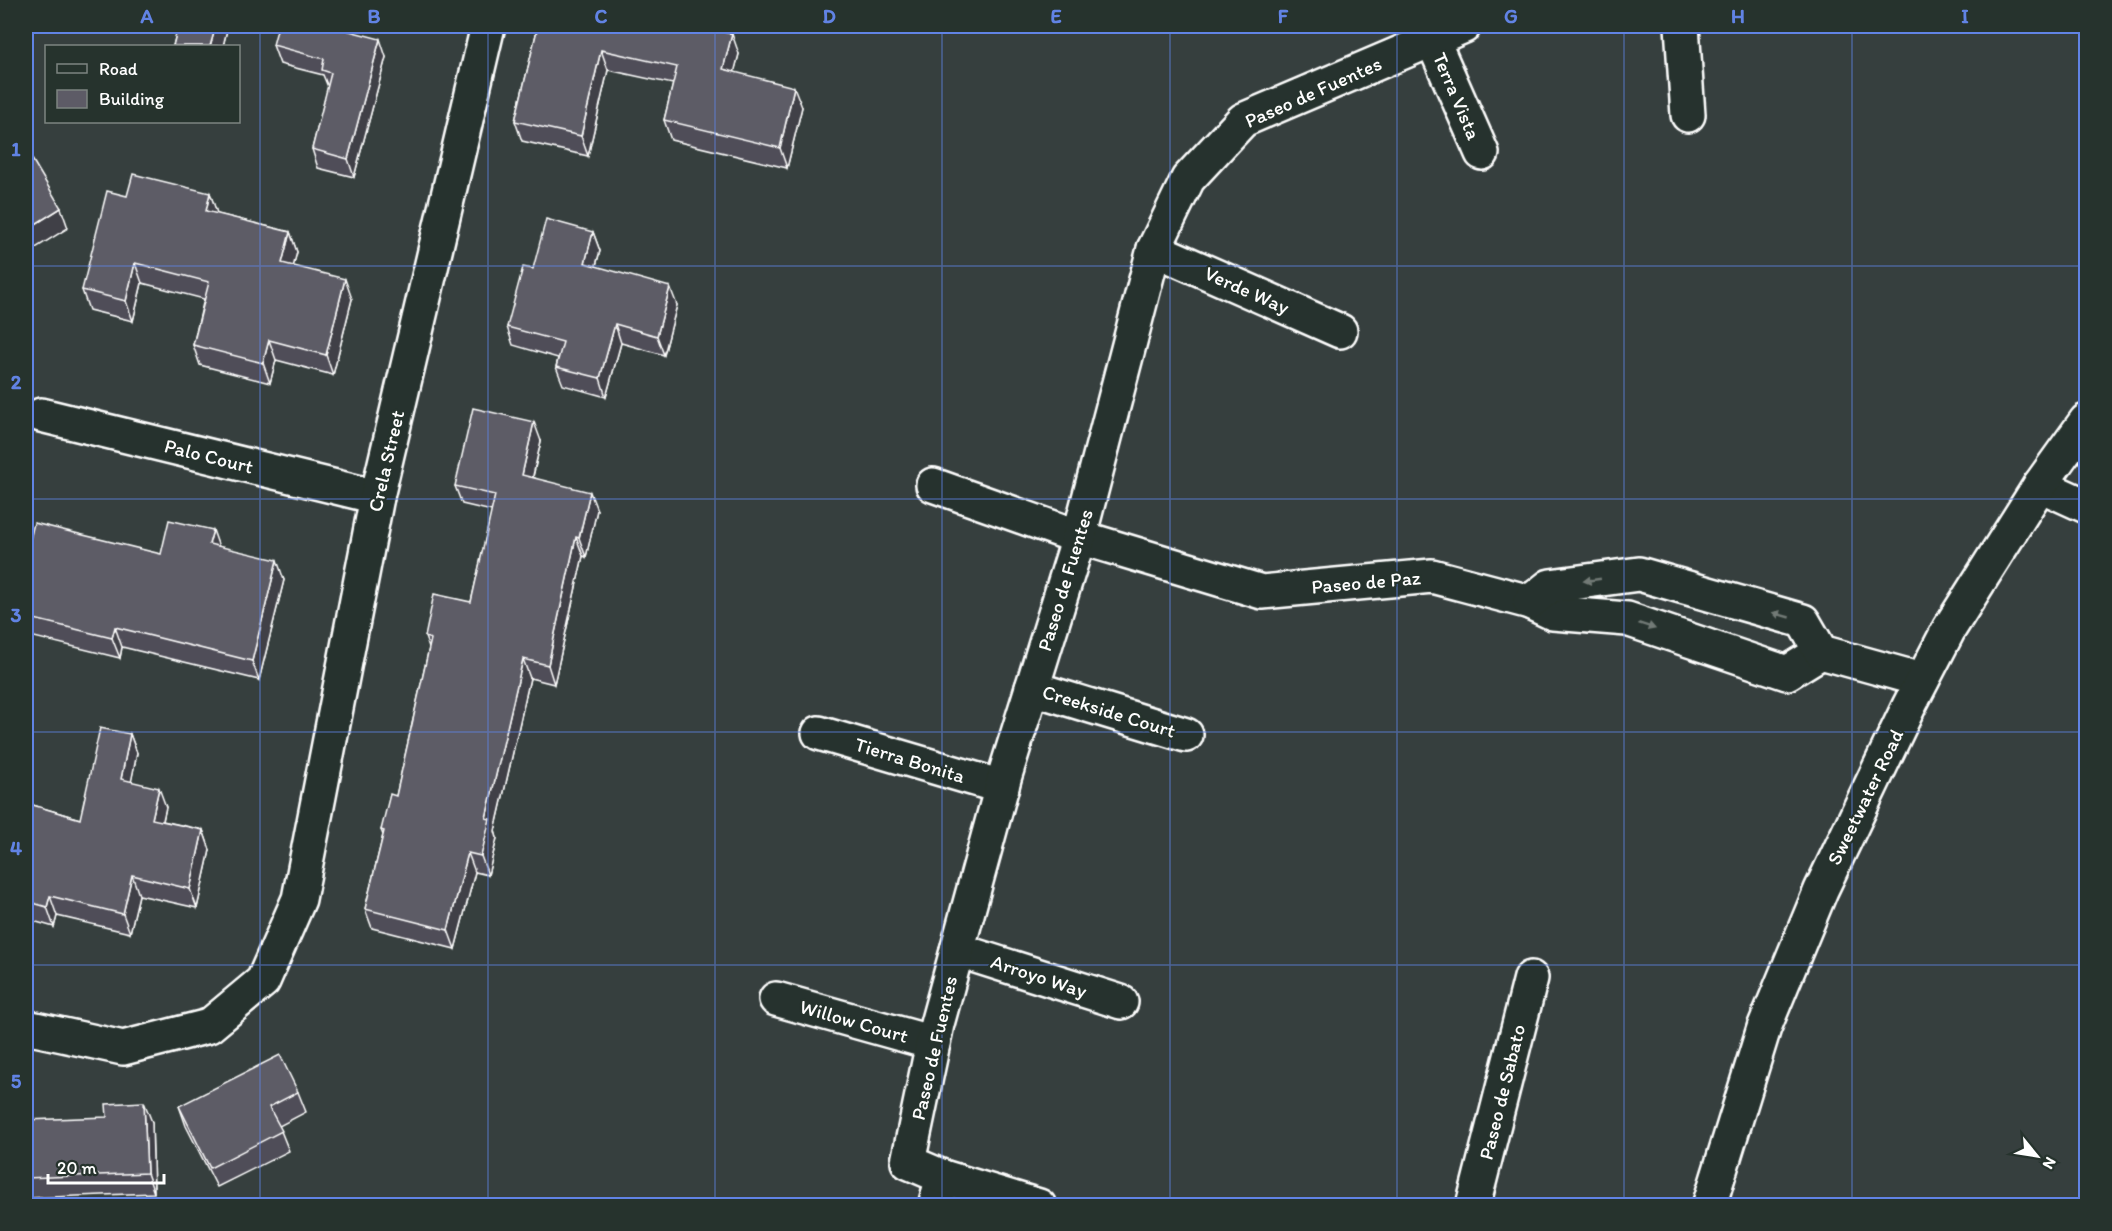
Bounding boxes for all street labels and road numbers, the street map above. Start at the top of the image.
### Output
street label: Terra Vista [1428,49,1486,144]
street label: Paseo de Fuentes [1241,51,1385,133]
street label: Verde Way [1201,261,1294,319]
street label: Crela Street [363,407,409,514]
street label: Palo Court [162,433,256,479]
street label: Paseo de Fuentes [1032,506,1098,654]
street label: Paseo de Paz [1310,565,1422,599]
street label: Creekside Court [1039,679,1179,743]
street label: Sweetwater Road [1822,725,1908,869]
street label: Tierra Bonita [852,732,968,788]
street label: Arroyo Way [988,949,1091,1003]
street label: Paseo de Fuentes [906,974,962,1122]
street label: Willow Court [797,994,911,1048]
street label: Paseo de Sabato [1474,1022,1530,1162]

